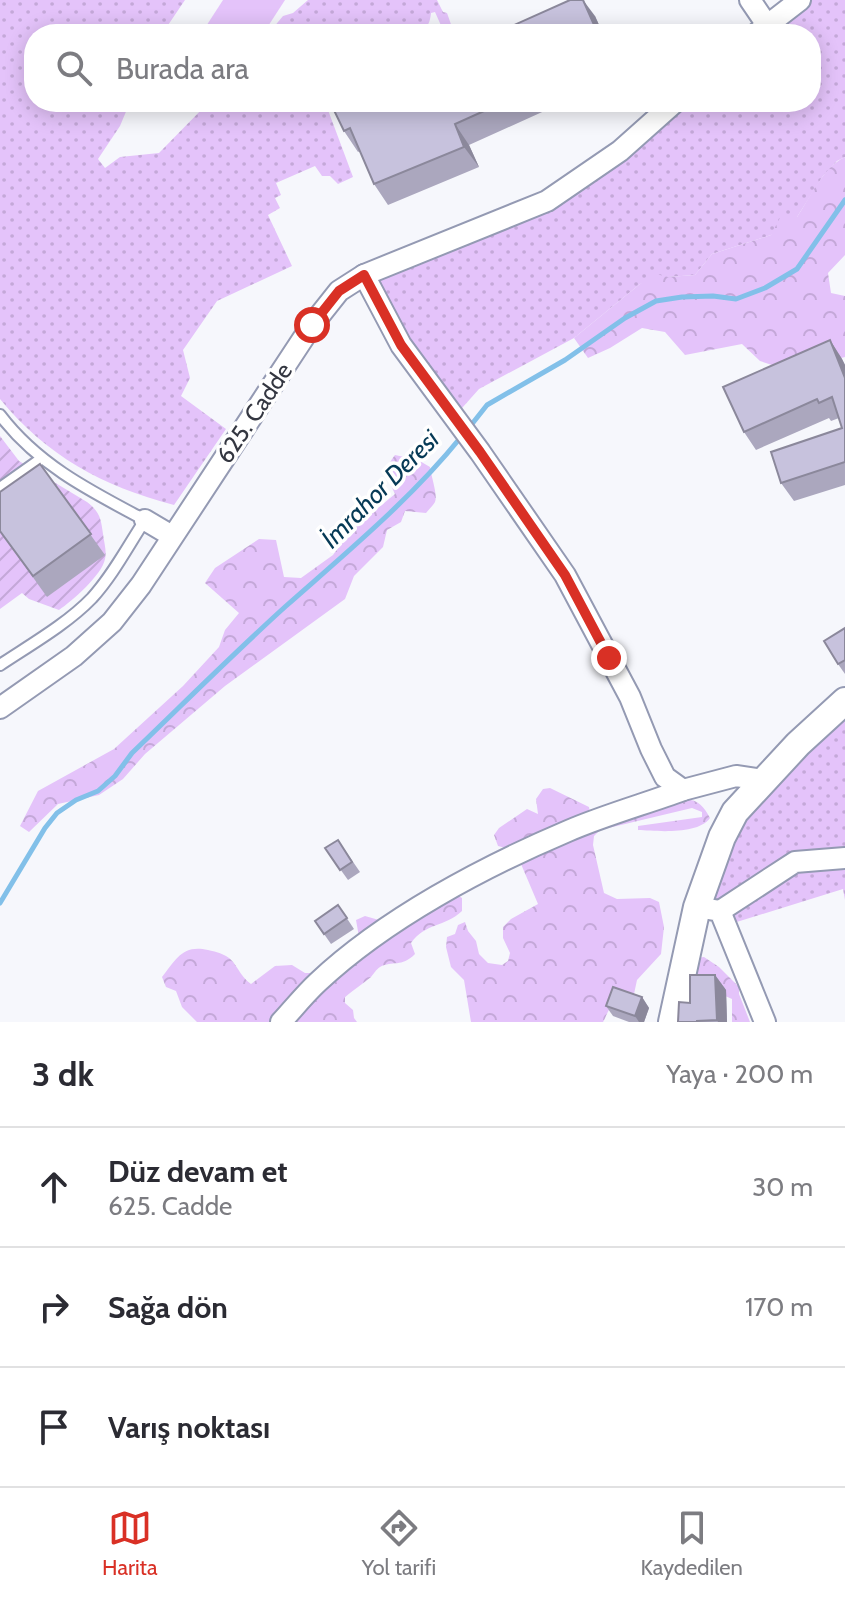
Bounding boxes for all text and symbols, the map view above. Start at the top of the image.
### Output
search box [24,24,821,112]
icon: search [52,46,96,90]
text: Burada ara [116,50,249,87]
route start [294,307,330,343]
street label: 625. Cadde [210,357,298,469]
water label: İmrahor Deresi [314,423,446,555]
route end [591,640,627,676]
text: 3 dk [32,1053,94,1095]
text: Yaya · 200 m [666,1058,813,1090]
text: Düz devam et [108,1153,288,1190]
icon: ahead [32,1165,76,1209]
text: 30 m [752,1171,813,1203]
text: 625. Cadde [108,1190,232,1222]
icon: right [32,1285,76,1329]
text: Sağa dön [108,1289,228,1326]
text: 170 m [745,1291,813,1323]
icon: arrive [32,1405,76,1449]
text: Varış noktası [108,1409,270,1446]
tab: Harita [102,1506,158,1581]
tab: Yol tarifi [362,1506,436,1581]
tab: Kaydedilen [640,1506,743,1581]

